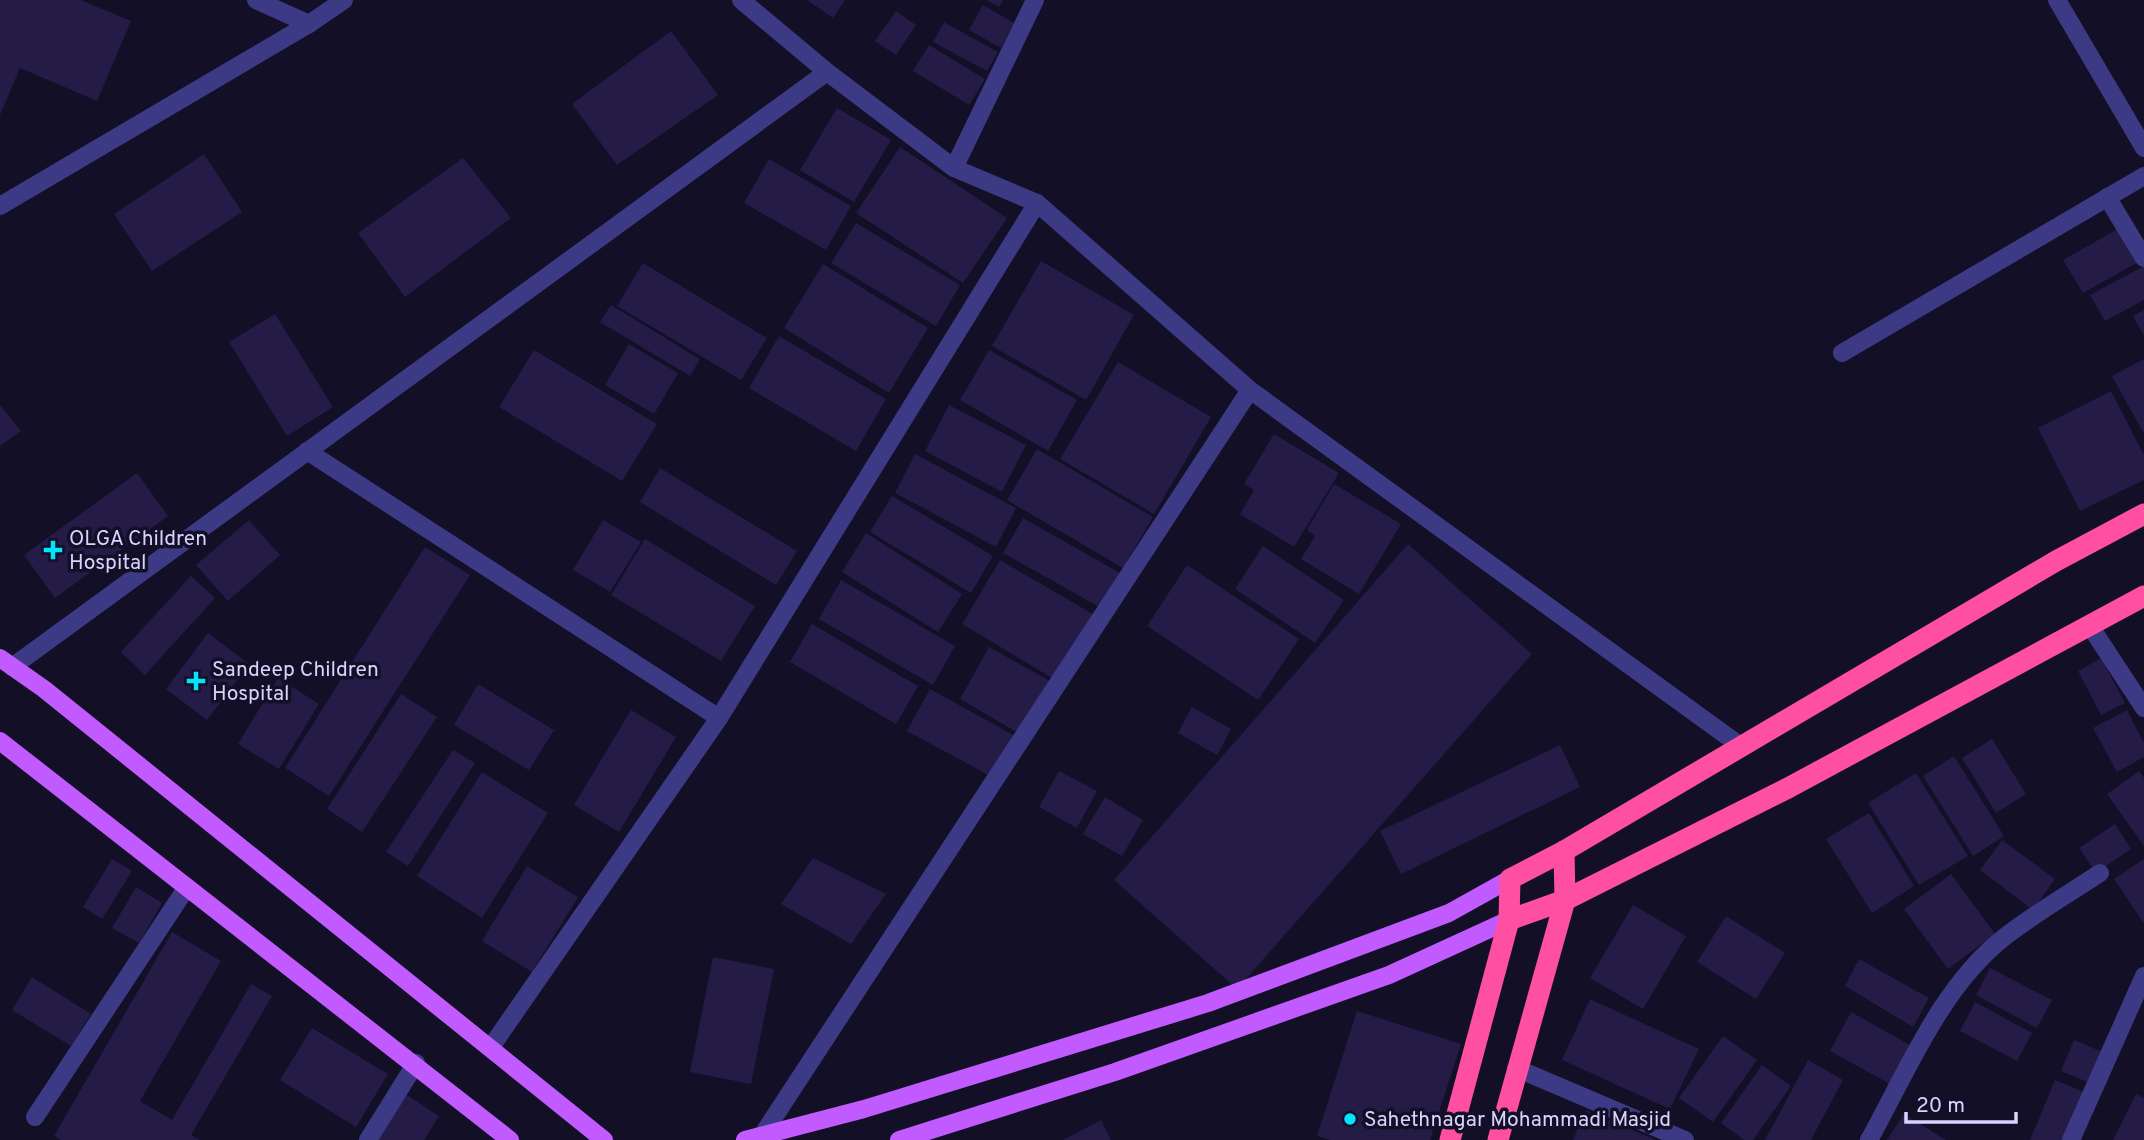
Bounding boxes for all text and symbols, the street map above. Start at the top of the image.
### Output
place label: OLGA Children Hospital [69,526,207,577]
marker: OLGA Children Hospital [43,540,63,560]
place label: Sandeep Children Hospital [212,657,379,708]
marker: Sandeep Children Hospital [186,671,206,691]
scale bar [1906,1080,2016,1124]
text: 20 m [1916,1093,1965,1120]
place label: Sahethnagar Mohammadi Masjid [1364,1107,1671,1134]
marker: Sahethnagar Mohammadi Masjid [1342,1111,1358,1127]

